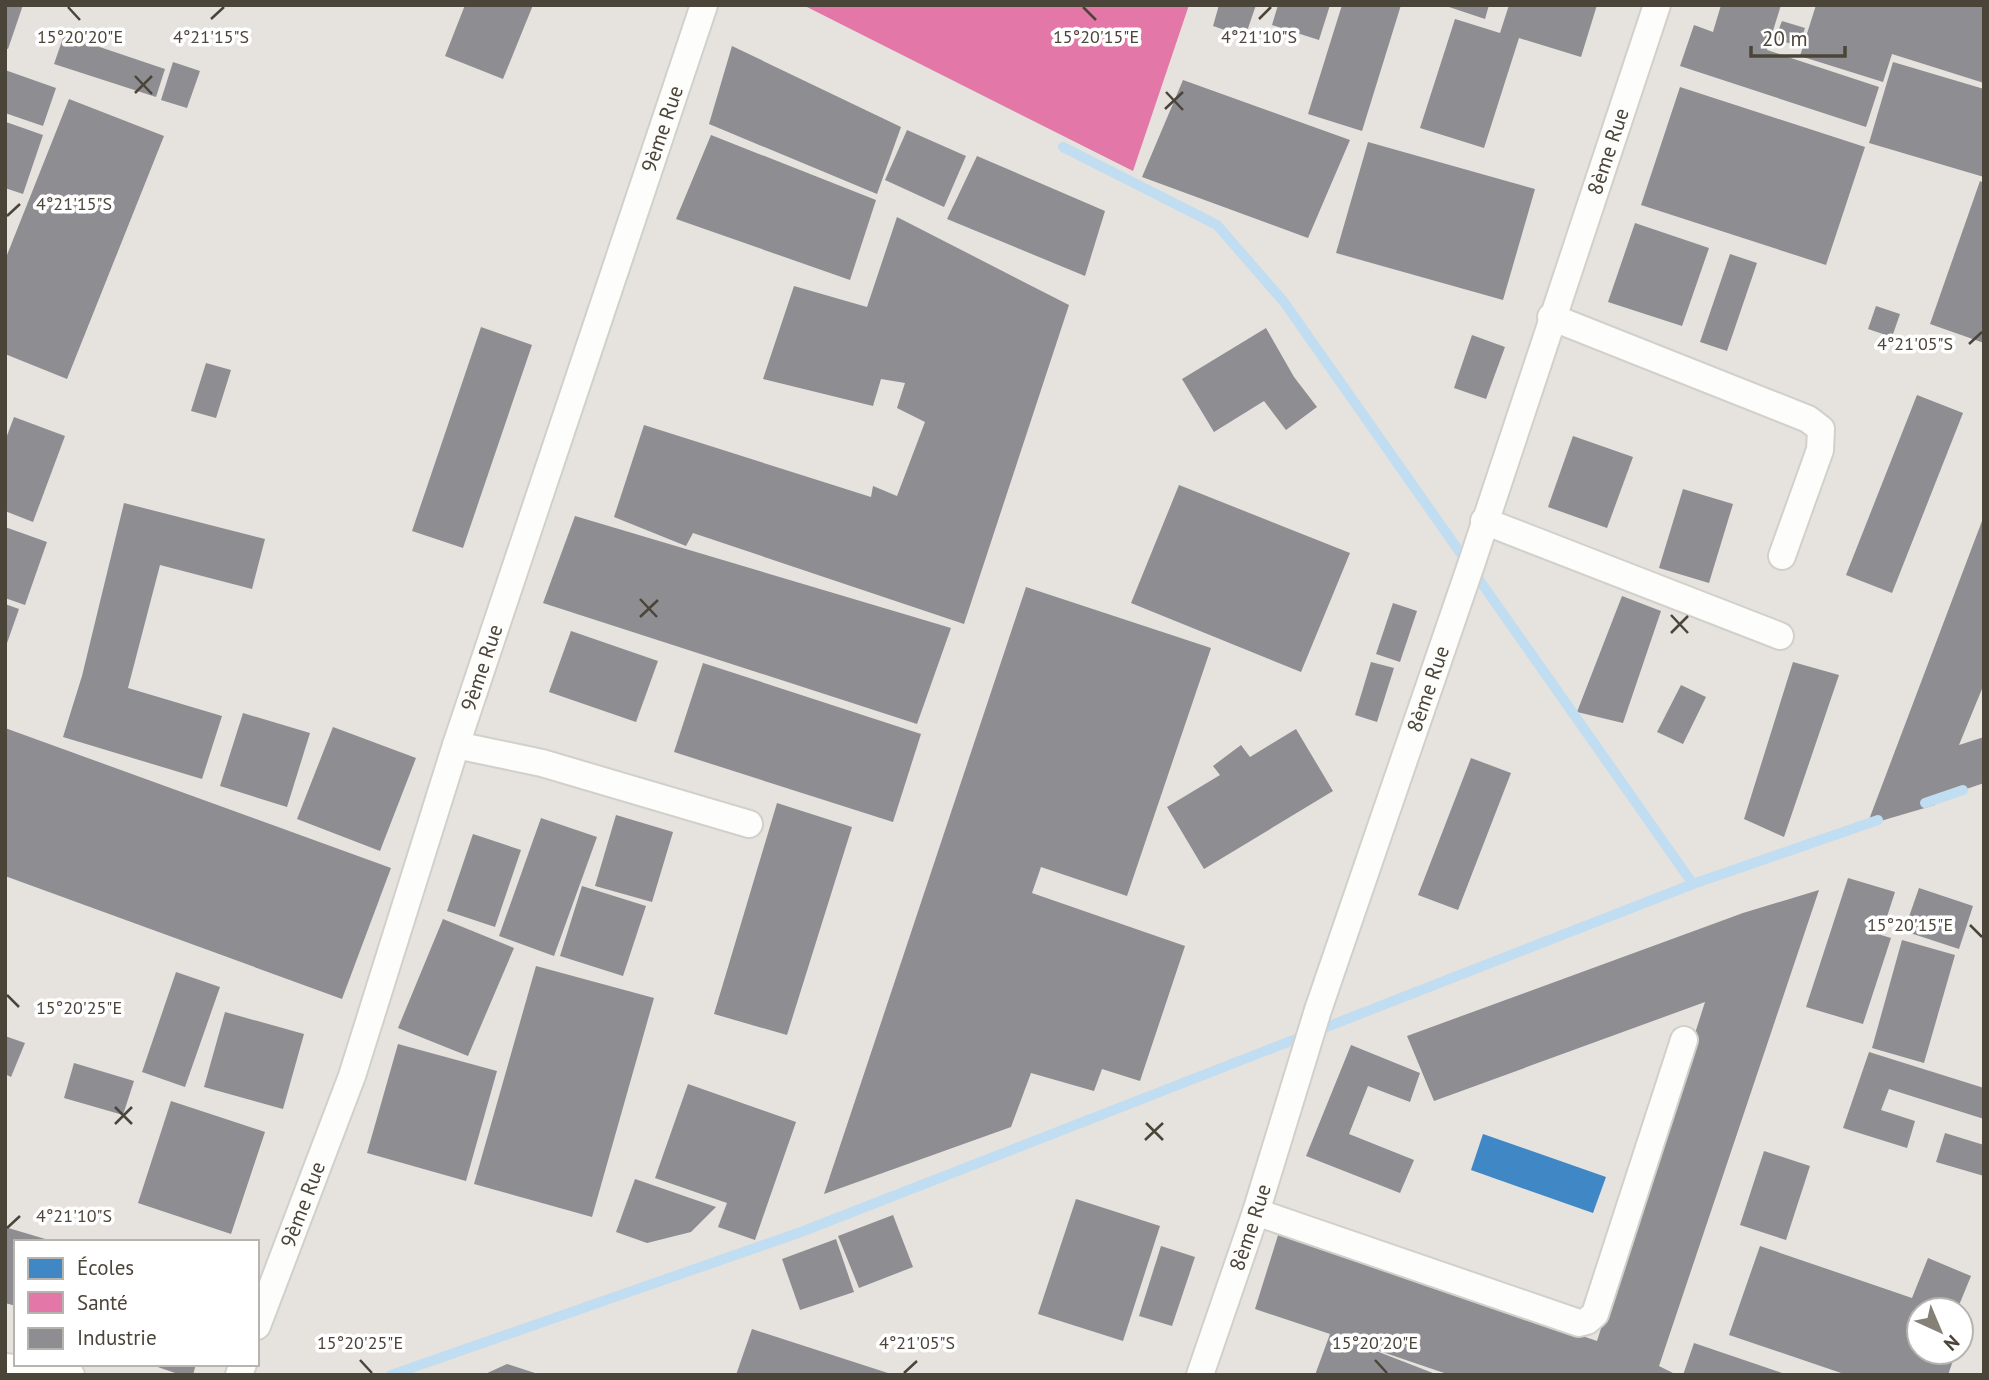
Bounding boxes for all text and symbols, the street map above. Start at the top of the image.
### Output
scale bar [1751,14,1846,58]
text: 15°20'20"E [37,25,123,48]
text: 4°21'15"S [173,25,249,48]
text: 15°20'15"E [1053,25,1139,48]
text: 4°21'10"S [1221,25,1297,48]
text: 20 m [1762,25,1808,52]
street label: 9ème Rue [635,82,689,176]
street label: 8ème Rue [1581,104,1635,198]
text: 4°21'15"S [36,192,112,215]
text: 4°21'05"S [1877,332,1953,355]
street label: 9ème Rue [454,621,509,714]
street label: 8ème Rue [1400,642,1455,736]
text: 15°20'15"E [1867,913,1953,936]
text: 15°20'25"E [36,996,122,1019]
street label: 9ème Rue [274,1158,331,1251]
street label: 8ème Rue [1223,1181,1277,1274]
text: 4°21'10"S [36,1204,112,1227]
legend [14,1240,259,1366]
text: Écoles [77,1254,134,1281]
text: Santé [77,1289,128,1316]
north arrow [1905,1296,1975,1366]
text: Industrie [77,1324,157,1351]
text: N [1939,1330,1965,1356]
text: 15°20'25"E [317,1331,403,1354]
text: 4°21'05"S [879,1331,955,1354]
text: 15°20'20"E [1332,1331,1418,1354]

